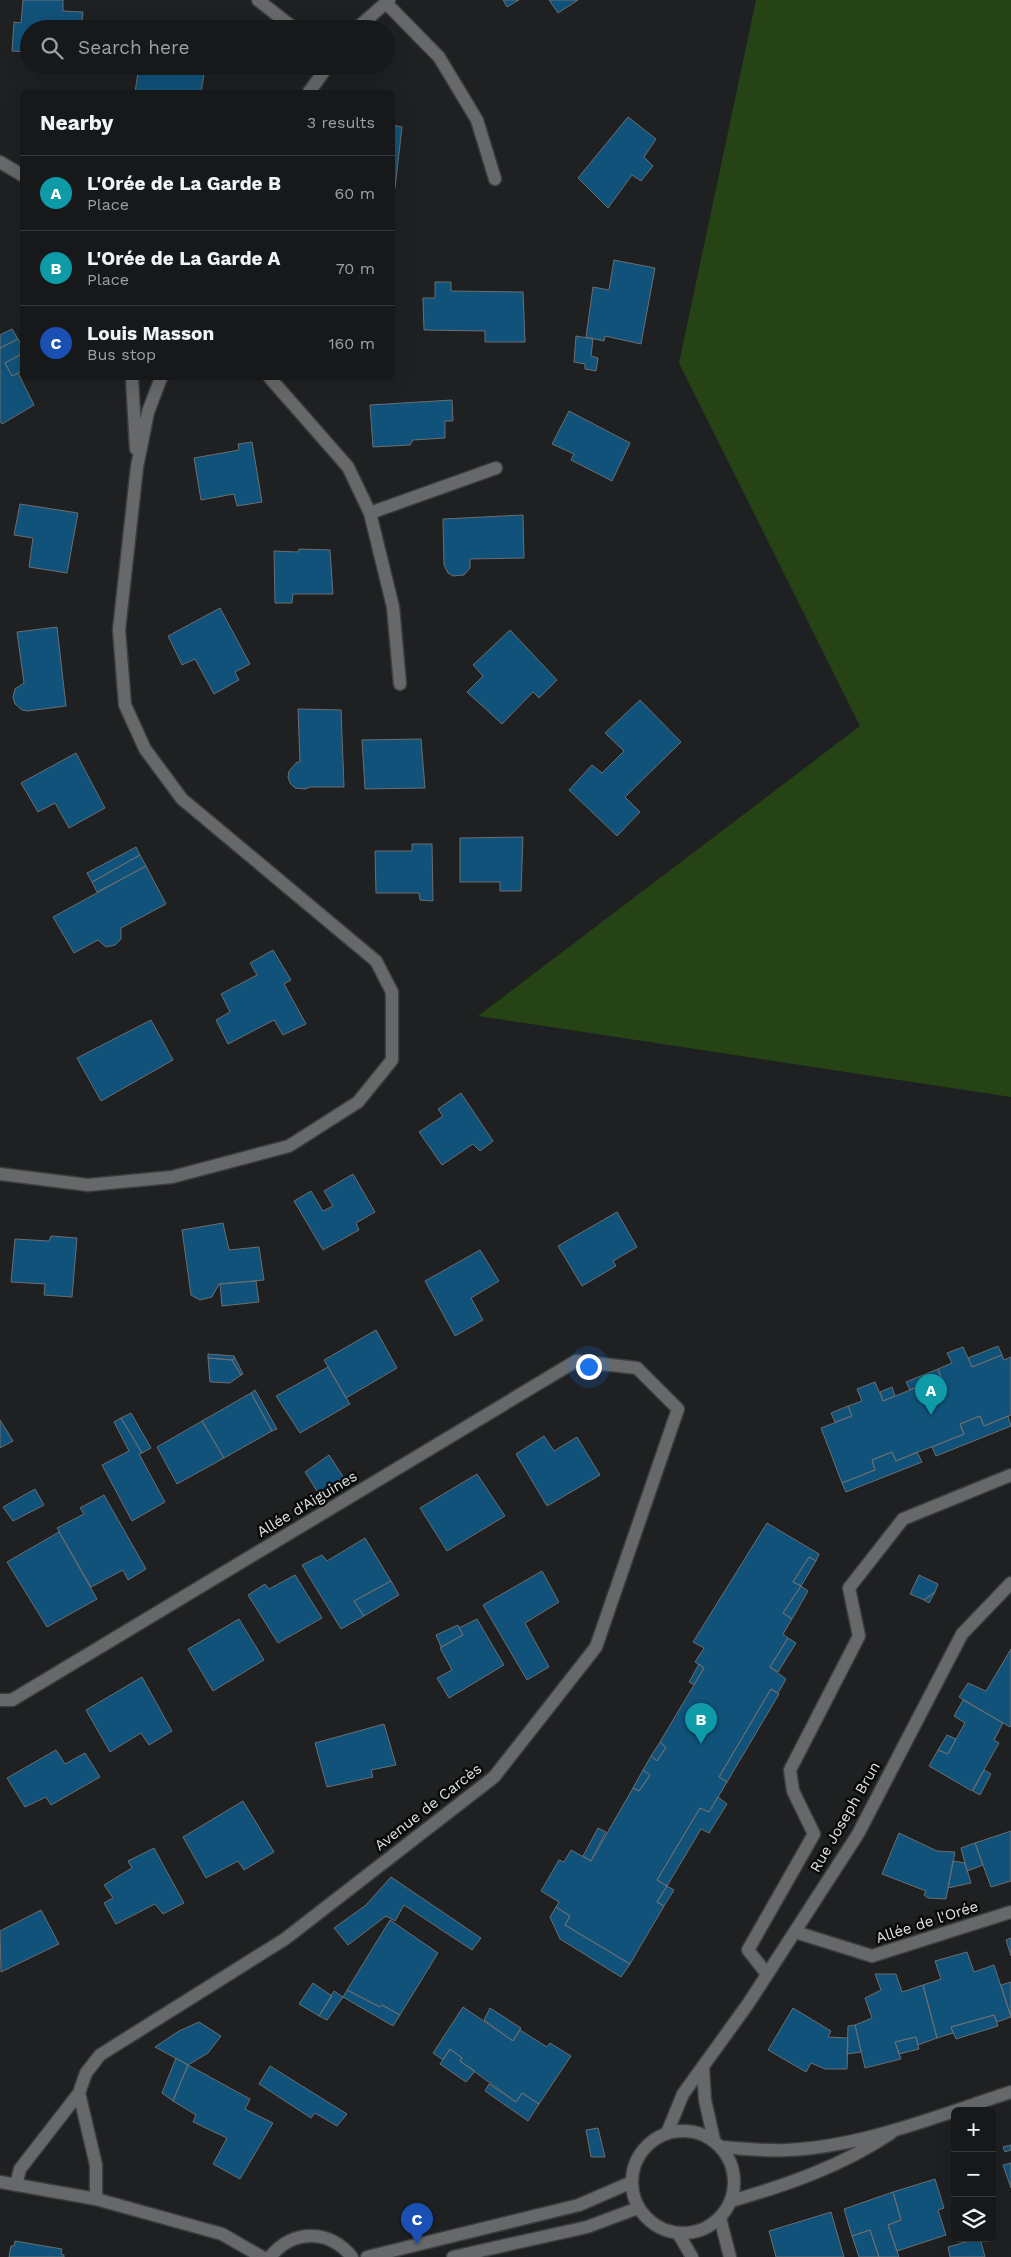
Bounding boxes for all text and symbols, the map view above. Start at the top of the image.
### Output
search box [20,20,395,75]
icon: search [38,34,66,62]
text: Search here [78,36,189,59]
text: Nearby [40,110,113,135]
text: 3 results [307,113,375,132]
text: L'Orée de La Garde B [87,172,281,195]
text: A [51,184,61,203]
text: 60 m [335,184,375,203]
text: Place [87,195,129,214]
text: L'Orée de La Garde A [87,247,280,270]
text: B [51,259,61,278]
text: 70 m [336,259,375,278]
text: Place [87,270,129,289]
text: Louis Masson [87,322,214,345]
text: C [51,334,61,353]
text: 160 m [328,334,375,353]
text: Bus stop [87,345,156,364]
your location [576,1354,602,1380]
pin: A [915,1374,947,1415]
street label: Allée d'Aiguines [254,1467,361,1541]
pin: B [685,1703,717,1744]
street label: Rue Joseph Brun [806,1759,884,1875]
street label: Avenue de Carcès [371,1760,485,1854]
street label: Allée de l'Orée [873,1897,981,1947]
map controls [951,2107,996,2242]
button: + [951,2107,996,2152]
button: − [951,2152,996,2197]
button: layers [951,2197,996,2242]
pin: C [401,2203,433,2244]

